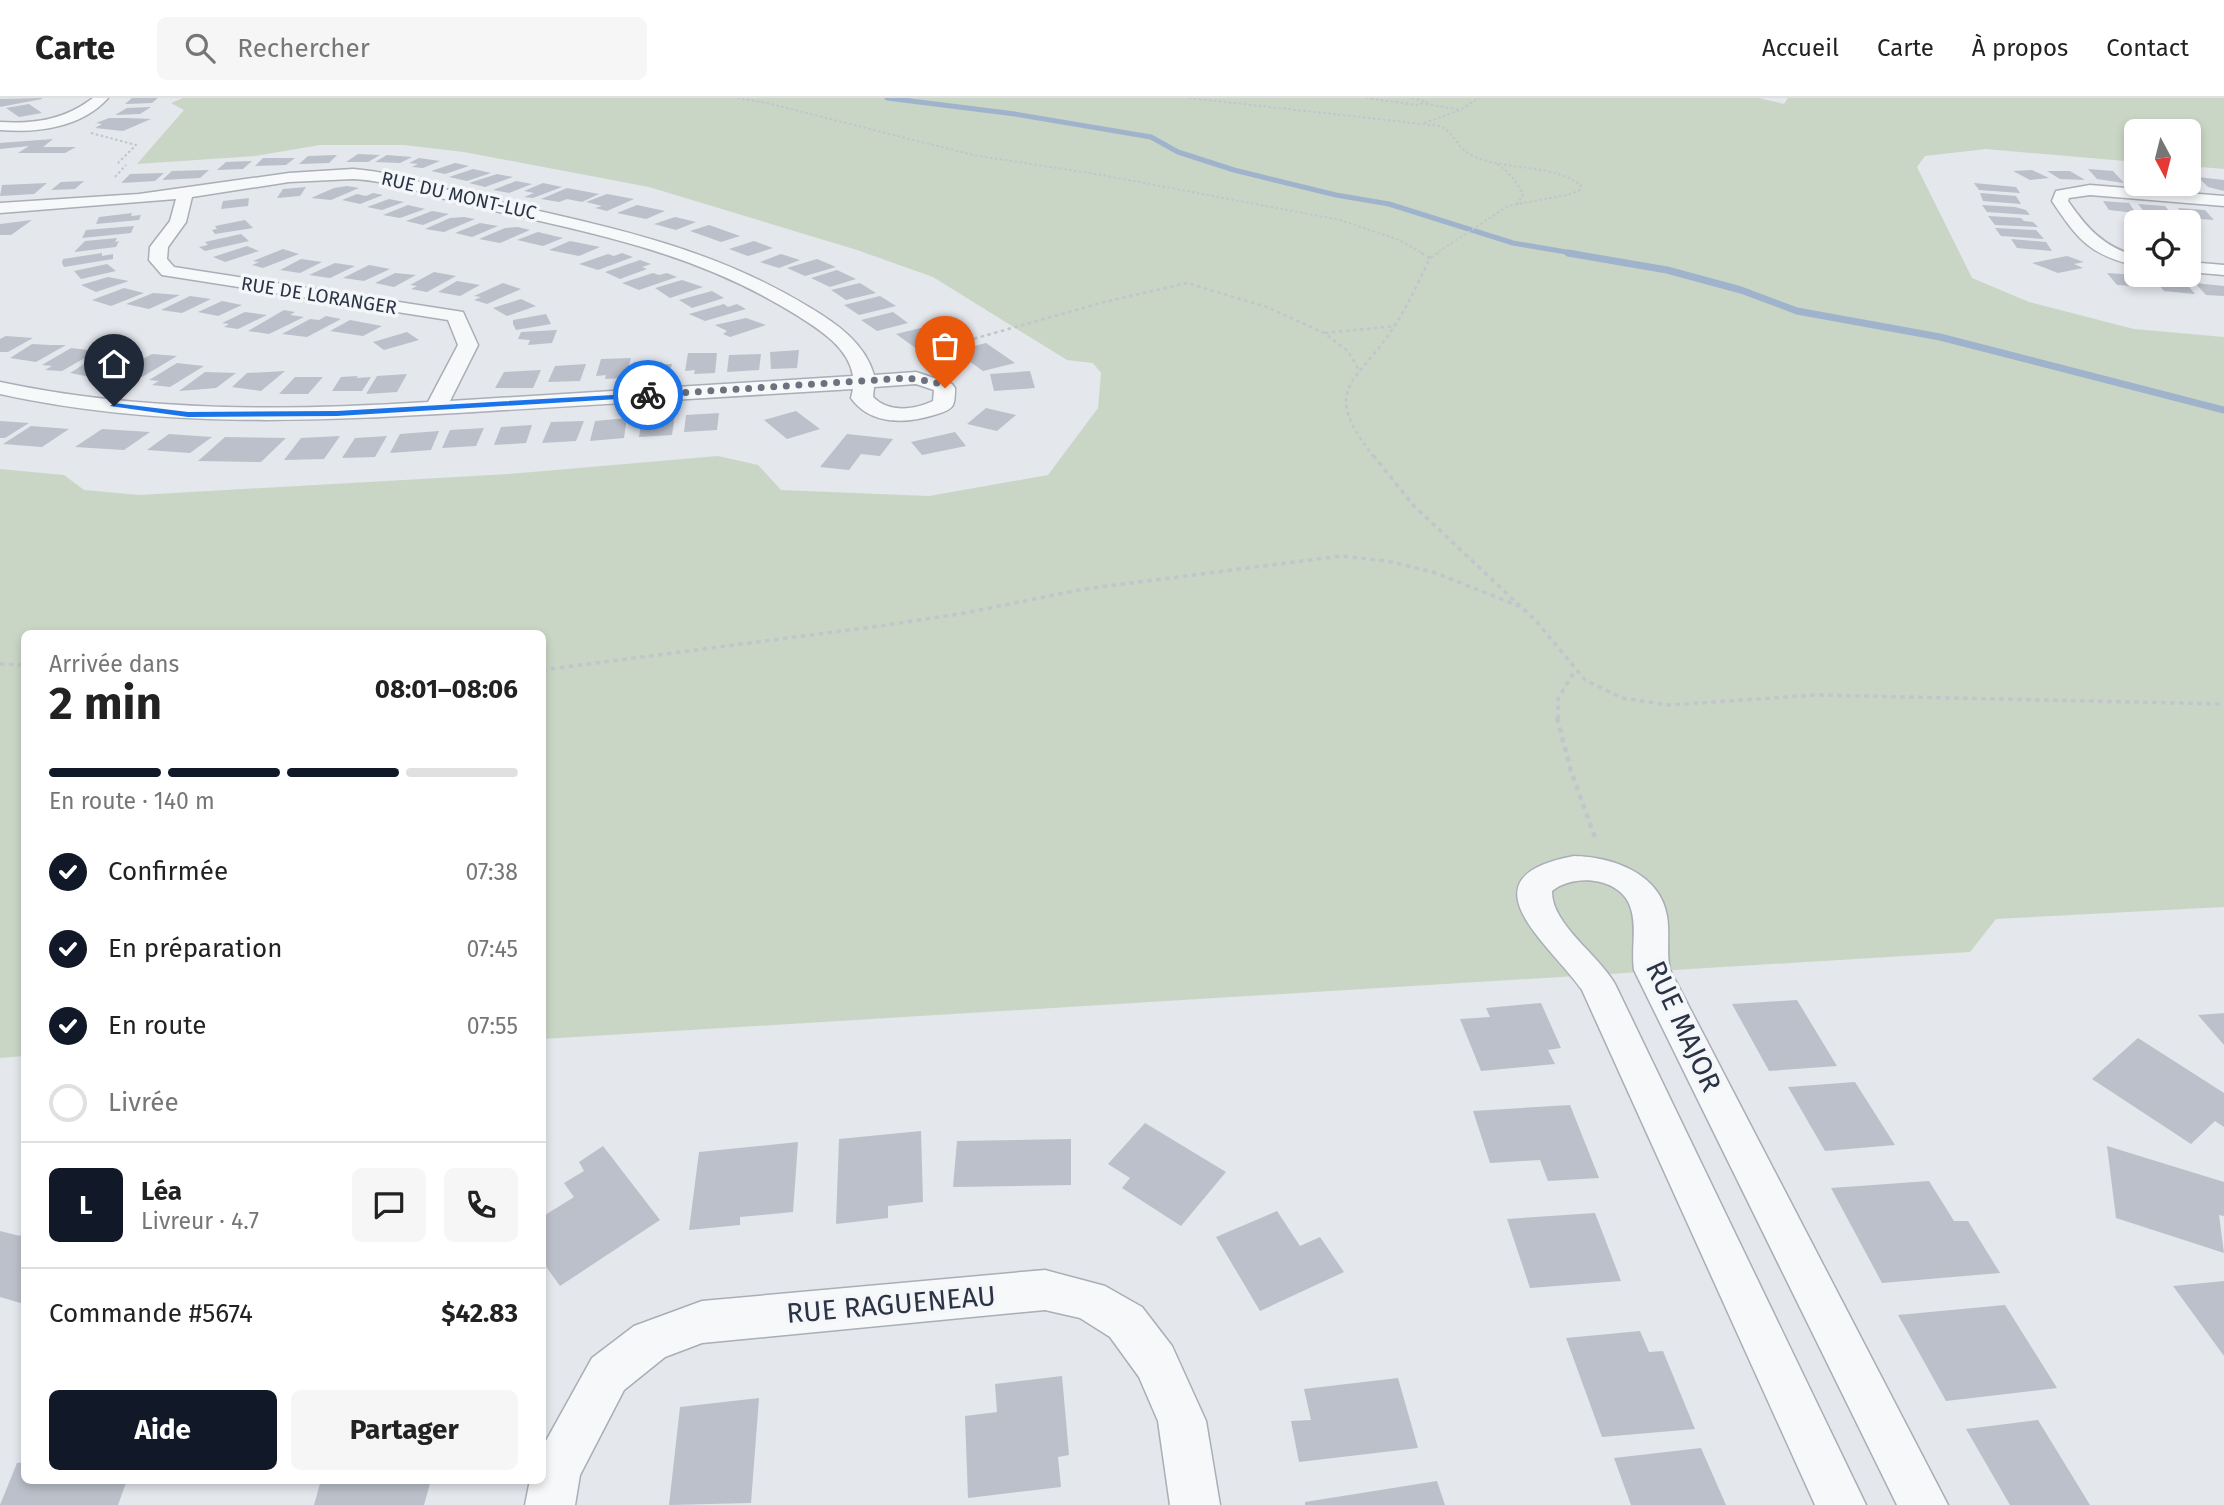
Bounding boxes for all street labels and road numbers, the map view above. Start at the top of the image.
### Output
street label: RUE DU MONT-LUC [379,166,539,225]
street label: RUE DE LORANGER [239,272,399,319]
street label: RUE MAJOR [1639,956,1728,1097]
street label: RUE RAGUENEAU [785,1279,997,1330]

